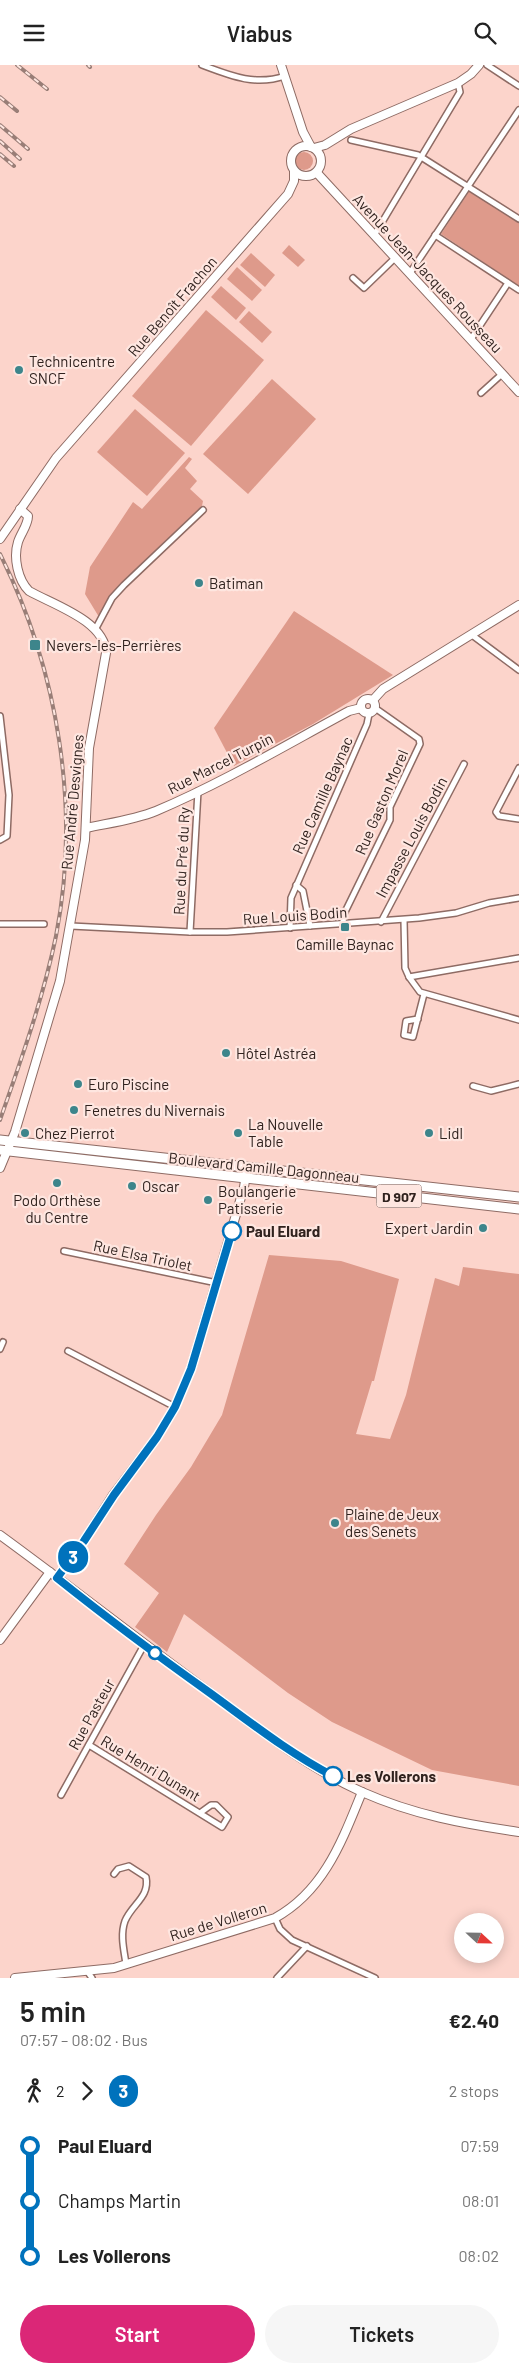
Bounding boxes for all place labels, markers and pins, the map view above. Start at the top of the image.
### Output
place label: Technicentre SNCF [29,352,115,387]
marker: Technicentre SNCF [13,364,25,376]
place label: Batiman [209,574,263,592]
marker: Batiman [193,577,205,589]
place label: Nevers-les-Perrières [46,636,182,654]
marker: Nevers-les-Perrières [28,638,42,652]
marker: Camille Baynac [339,921,351,933]
place label: Camille Baynac [296,935,394,953]
place label: Hôtel Astréa [236,1044,316,1062]
marker: Hôtel Astréa [220,1047,232,1059]
place label: Euro Piscine [88,1075,169,1093]
marker: Euro Piscine [72,1078,84,1090]
place label: Fenetres du Nivernais [84,1101,225,1119]
marker: Fenetres du Nivernais [68,1104,80,1116]
place label: La Nouvelle Table [248,1115,323,1150]
place label: Chez Pierrot [35,1124,115,1142]
place label: Lidl [439,1124,463,1142]
marker: Chez Pierrot [19,1127,31,1139]
marker: La Nouvelle Table [232,1127,244,1139]
marker: Lidl [423,1127,435,1139]
marker: Podo Orthèse du Centre [51,1177,63,1189]
place label: Oscar [142,1177,180,1195]
marker: Oscar [126,1180,138,1192]
place label: Boulangerie Patisserie [218,1182,296,1217]
place label: Podo Orthèse du Centre [13,1191,101,1226]
marker: Boulangerie Patisserie [202,1194,214,1206]
place label: Expert Jardin [385,1219,473,1237]
marker: Paul Eluard [222,1221,242,1241]
place label: Paul Eluard [246,1222,320,1240]
marker: Expert Jardin [477,1222,489,1234]
place label: Plaine de Jeux des Senets [345,1505,439,1540]
marker: Plaine de Jeux des Senets [329,1517,341,1529]
unlabelled marker [148,1646,162,1660]
marker: Les Vollerons [323,1766,343,1786]
place label: Les Vollerons [347,1767,437,1785]

